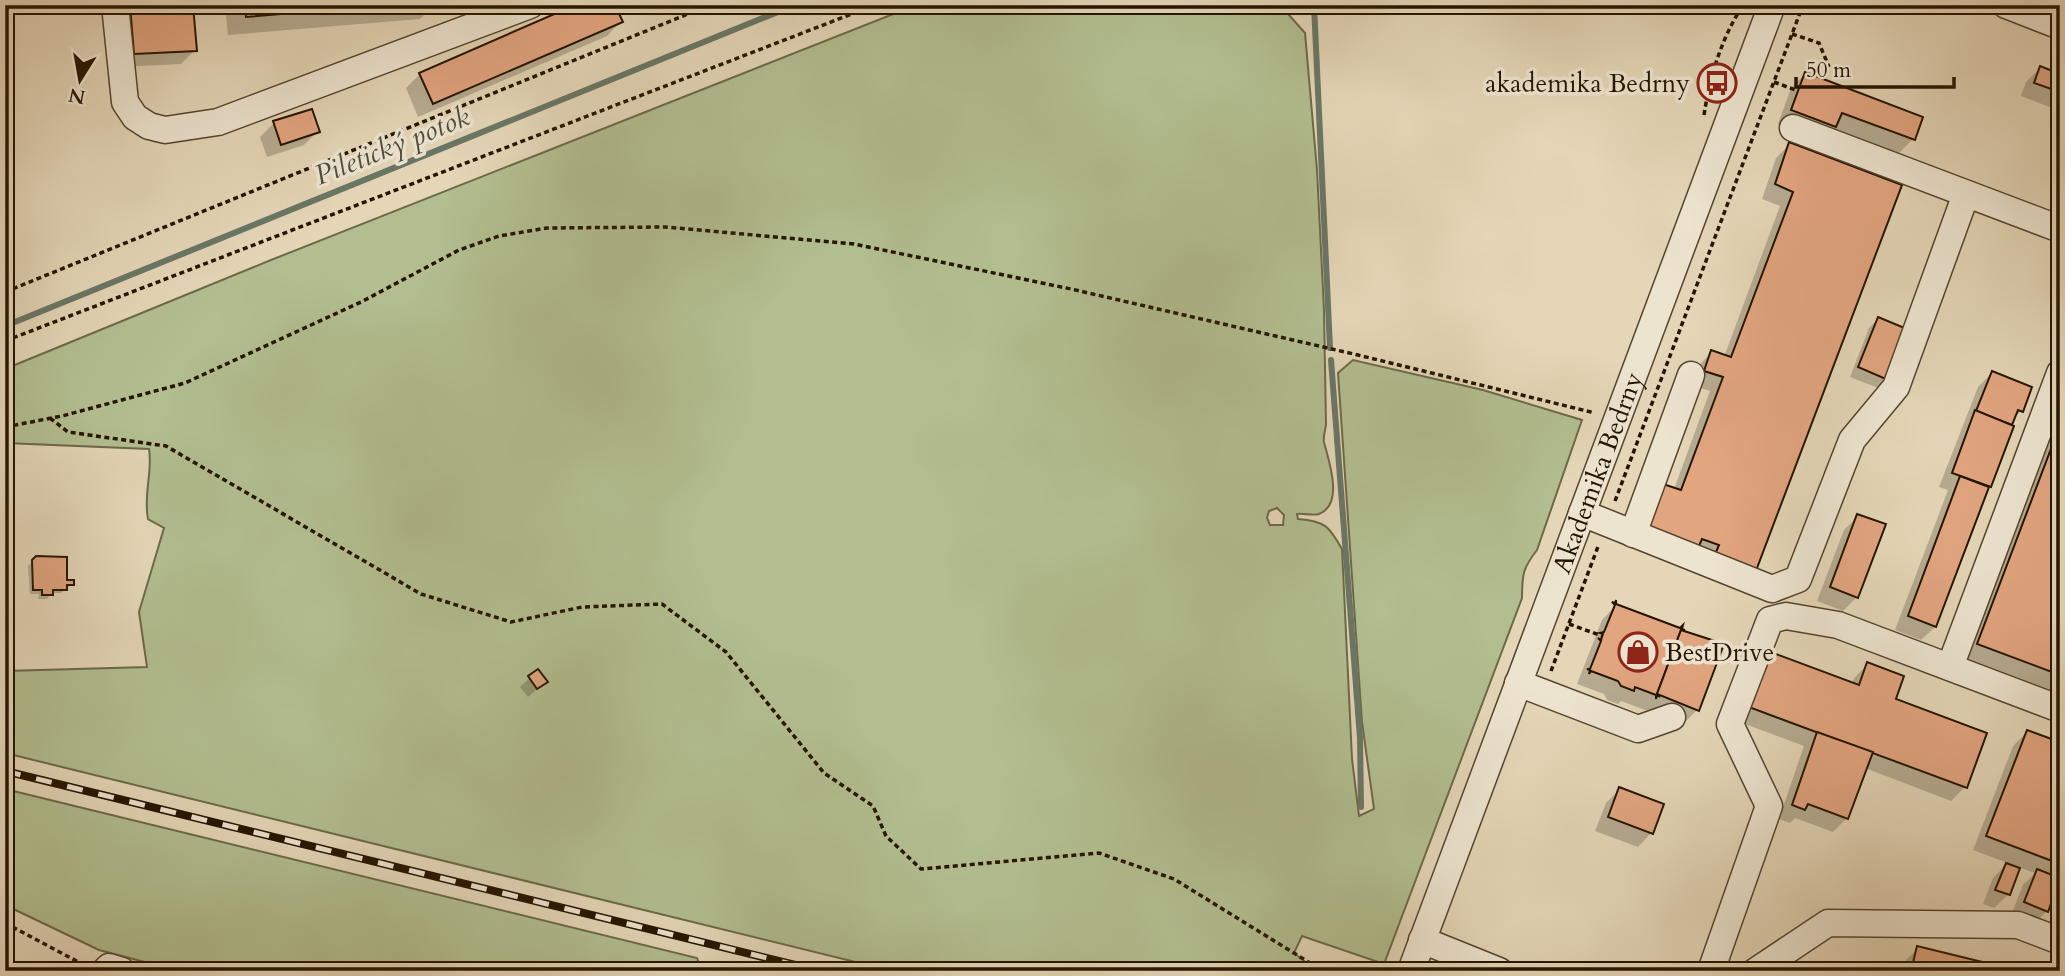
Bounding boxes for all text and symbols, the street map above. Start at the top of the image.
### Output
north arrow [46,46,116,116]
scale bar [1796,46,1953,90]
text: 50 m [1806,56,1851,85]
bus stop icon: akademika Bedrny [1696,62,1738,104]
place label: akademika Bedrny [1485,66,1690,101]
text: N [66,81,88,110]
water label: Piletický potok [309,98,475,194]
street label: Akademika Bedrny [1544,367,1651,578]
shop icon: BestDrive [1617,631,1659,673]
place label: BestDrive [1665,635,1774,670]

